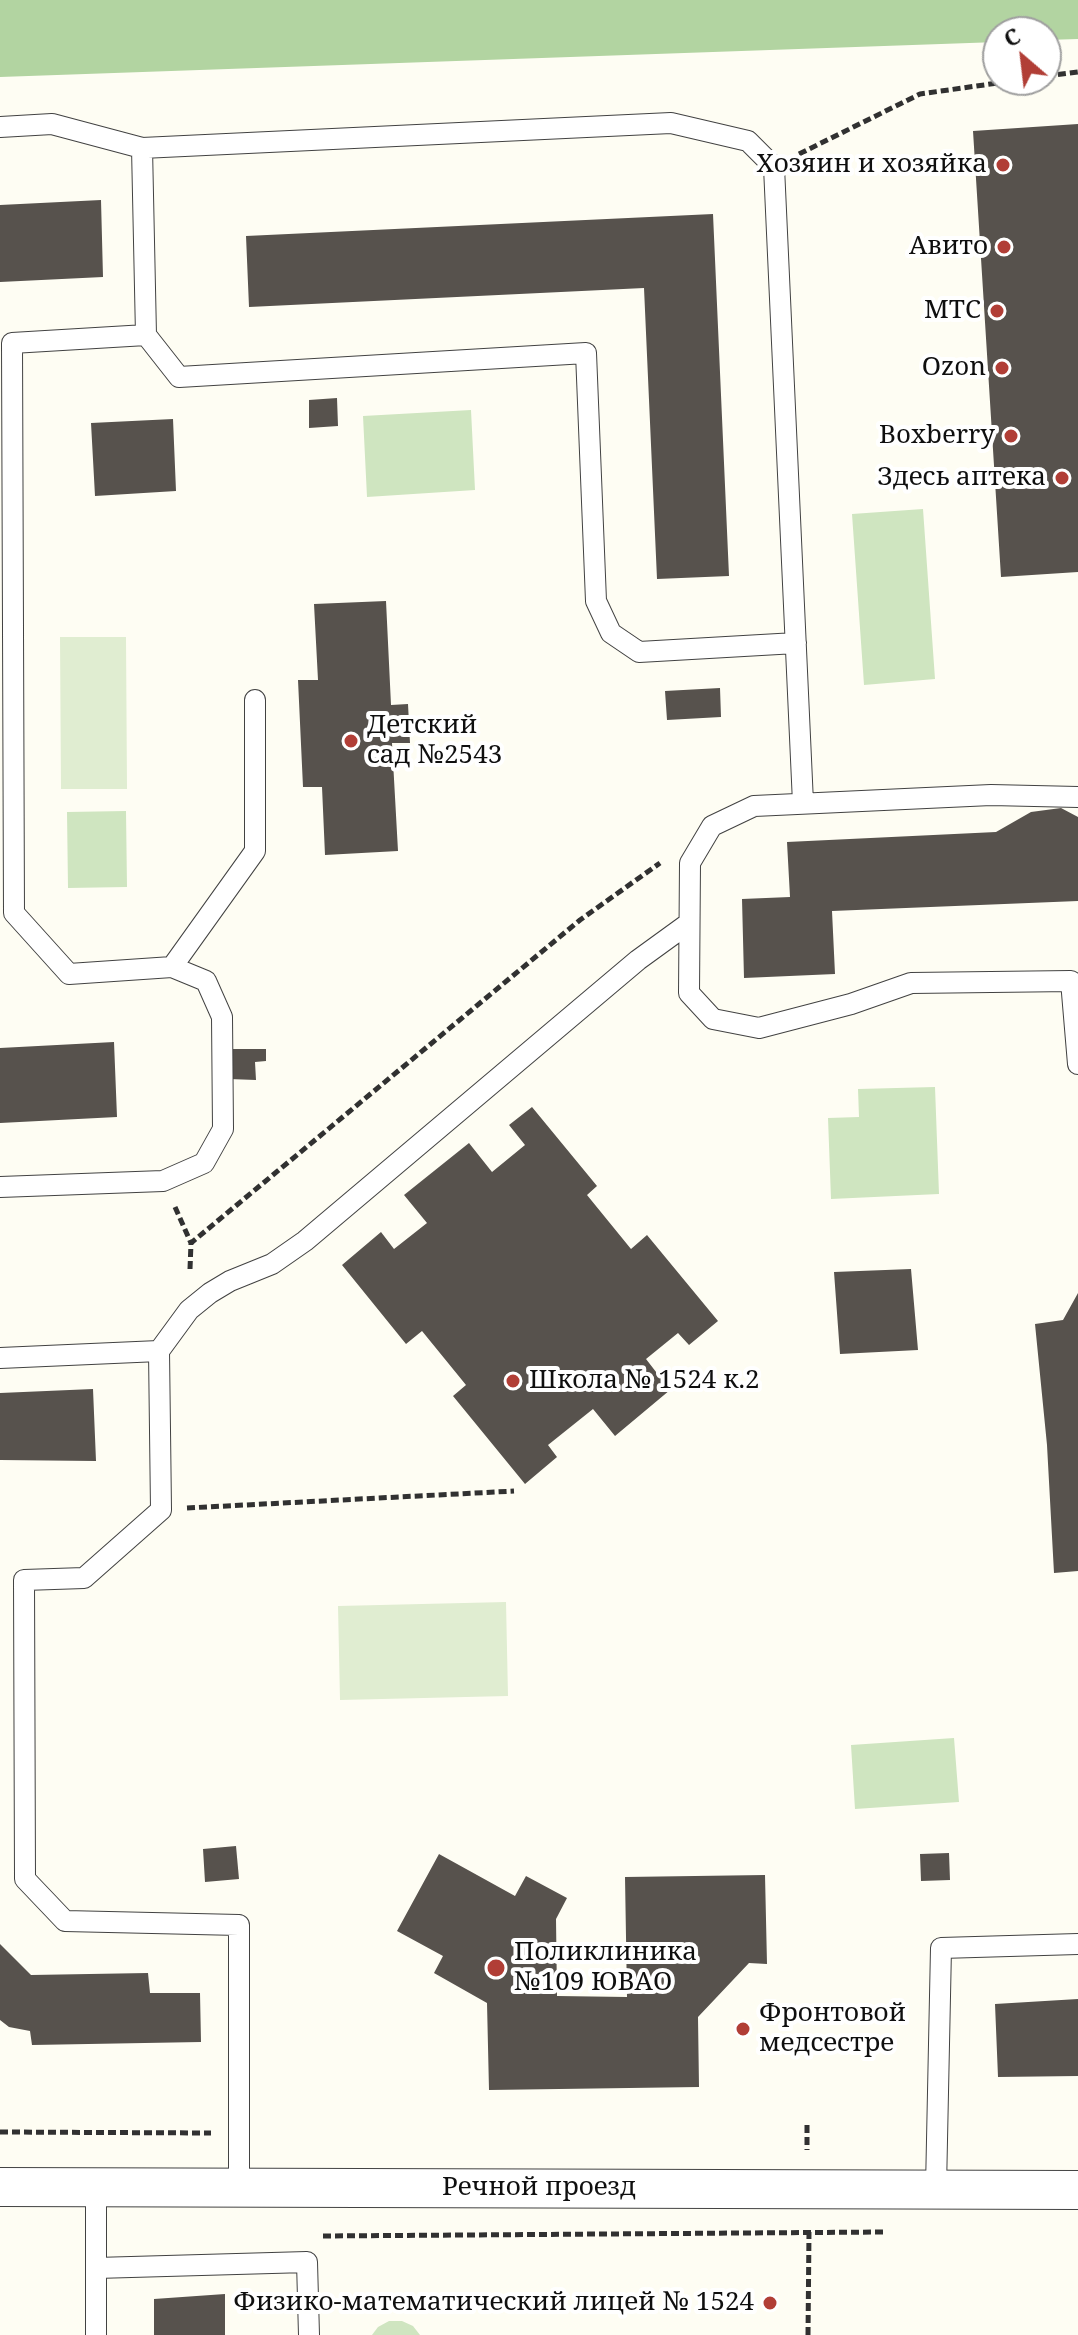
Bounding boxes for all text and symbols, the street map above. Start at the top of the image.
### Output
north arrow [982,16,1062,96]
text: С [998,20,1025,53]
place label: Хозяин и хозяйка [757,149,987,181]
marker: Хозяин и хозяйка [994,156,1012,174]
place label: Авито [909,231,988,263]
marker: Авито [995,238,1013,256]
place label: МТС [924,295,981,327]
marker: МТС [988,302,1006,320]
place label: Ozon [922,352,986,384]
marker: Ozon [993,359,1011,377]
place label: Boxberry [879,420,995,452]
marker: Boxberry [1002,427,1020,445]
place label: Здесь аптека [877,462,1046,494]
marker: Здесь аптека [1053,469,1071,487]
place label: Детский сад №2543 [367,710,502,772]
marker: Детский сад №2543 [342,732,360,750]
place label: Школа № 1524 к.2 [529,1365,760,1397]
marker: Школа № 1524 к.2 [504,1372,522,1390]
place label: Поликлиника №109 ЮВАО [514,1937,697,1998]
marker: Поликлиника №109 ЮВАО [485,1957,507,1979]
place label: Фронтовой медсестре [759,1998,906,2060]
marker: Фронтовой медсестре [734,2020,752,2038]
street label: Речной проезд [442,2172,636,2204]
place label: Физико-математический лицей № 1524 [233,2287,754,2319]
marker: Физико-математический лицей № 1524 [761,2294,779,2312]

